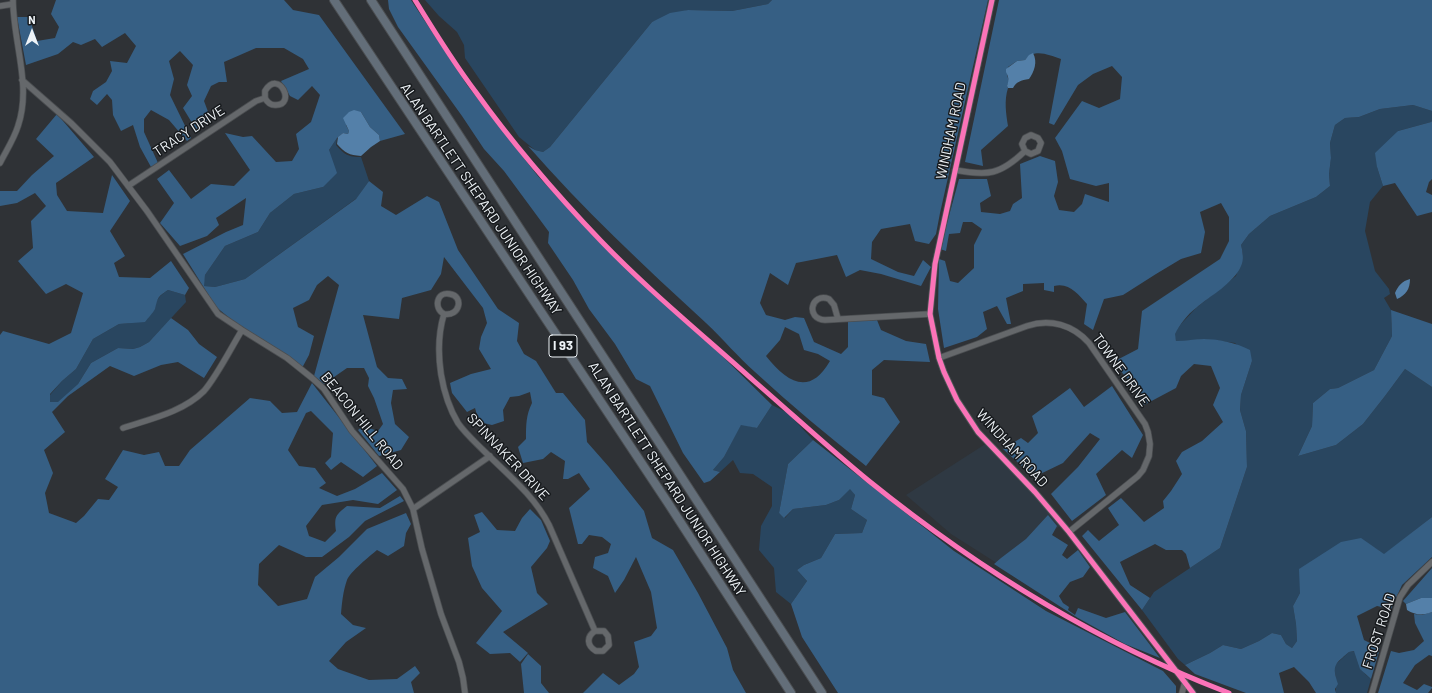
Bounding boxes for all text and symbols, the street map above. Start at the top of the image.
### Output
north arrow [12,12,52,52]
text: N [28,13,36,26]
street label: ALAN BARTLETT SHEPARD JUNIOR HIGHWAY [397,80,565,318]
street label: WINDHAM ROAD [933,81,969,181]
street label: TRACY DRIVE [150,102,228,160]
street label: TOWNE DRIVE [1089,330,1153,410]
road number: I 93 [549,335,577,357]
street label: ALAN BARTLETT SHEPARD JUNIOR HIGHWAY [585,359,749,599]
street label: BEACON HILL ROAD [317,369,407,473]
street label: WINDHAM ROAD [973,406,1051,490]
street label: SPINNAKER DRIVE [463,410,553,504]
street label: FROST ROAD [1359,591,1399,671]

